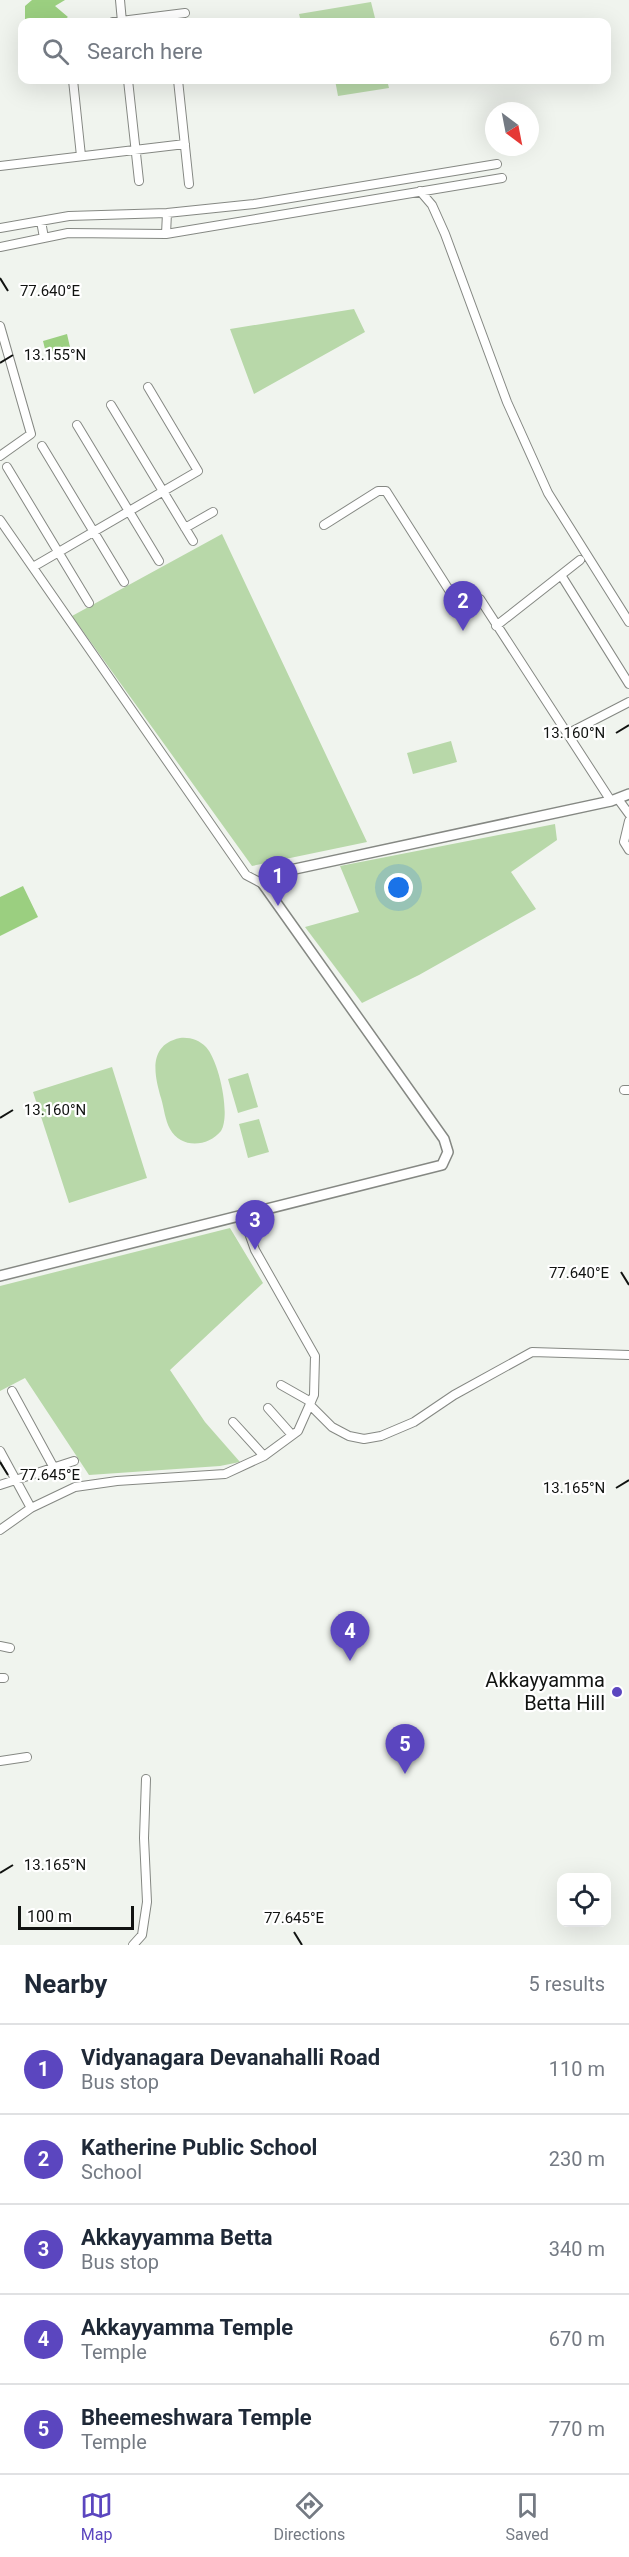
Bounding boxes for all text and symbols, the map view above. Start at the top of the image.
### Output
search box [18,18,611,84]
icon: search [39,35,72,68]
text: Search here [87,39,203,64]
north arrow [485,102,539,156]
text: 77.640°E [20,282,81,300]
text: 13.155°N [24,346,86,364]
pin: 2 [444,582,482,631]
text: 13.160°N [543,724,605,742]
pin: 1 [258,856,298,906]
your location [384,873,413,902]
text: 13.160°N [24,1101,86,1119]
pin: 3 [236,1200,274,1250]
text: 77.640°E [549,1264,610,1282]
text: 77.645°E [20,1466,81,1484]
text: 13.165°N [543,1479,605,1497]
pin: 4 [330,1612,370,1661]
place label: Akkayyamma Betta Hill [485,1668,605,1715]
marker: Akkayyamma Betta Hill [610,1685,624,1699]
pin: 5 [386,1724,424,1774]
text: 13.165°N [24,1856,86,1874]
map controls [557,1873,611,1927]
button: locate [557,1873,611,1927]
scale bar [18,1903,134,1930]
text: 100 m [27,1907,72,1926]
text: 77.645°E [264,1909,325,1927]
text: Nearby [24,1969,107,1999]
text: 5 results [529,1972,605,1996]
text: Vidyanagara Devanahalli Road [81,2045,380,2070]
text: 1 [38,2057,49,2081]
text: 110 m [549,2057,605,2081]
text: Bus stop [81,2070,159,2094]
text: Katherine Public School [81,2135,317,2160]
text: 2 [38,2147,49,2171]
text: 230 m [549,2147,605,2171]
text: School [81,2160,142,2184]
text: Akkayyamma Betta [81,2225,273,2250]
text: 3 [38,2237,49,2261]
text: 340 m [549,2237,605,2261]
text: Bus stop [81,2250,159,2274]
text: Akkayyamma Temple [81,2315,293,2340]
text: 4 [38,2327,49,2351]
text: 670 m [549,2327,605,2351]
text: Temple [81,2340,147,2364]
text: Bheemeshwara Temple [81,2405,312,2430]
text: 5 [38,2417,49,2441]
text: 770 m [549,2417,605,2441]
text: Temple [81,2430,147,2454]
tab: Map [80,2489,113,2544]
tab: Directions [273,2489,345,2544]
tab: Saved [506,2489,549,2544]

